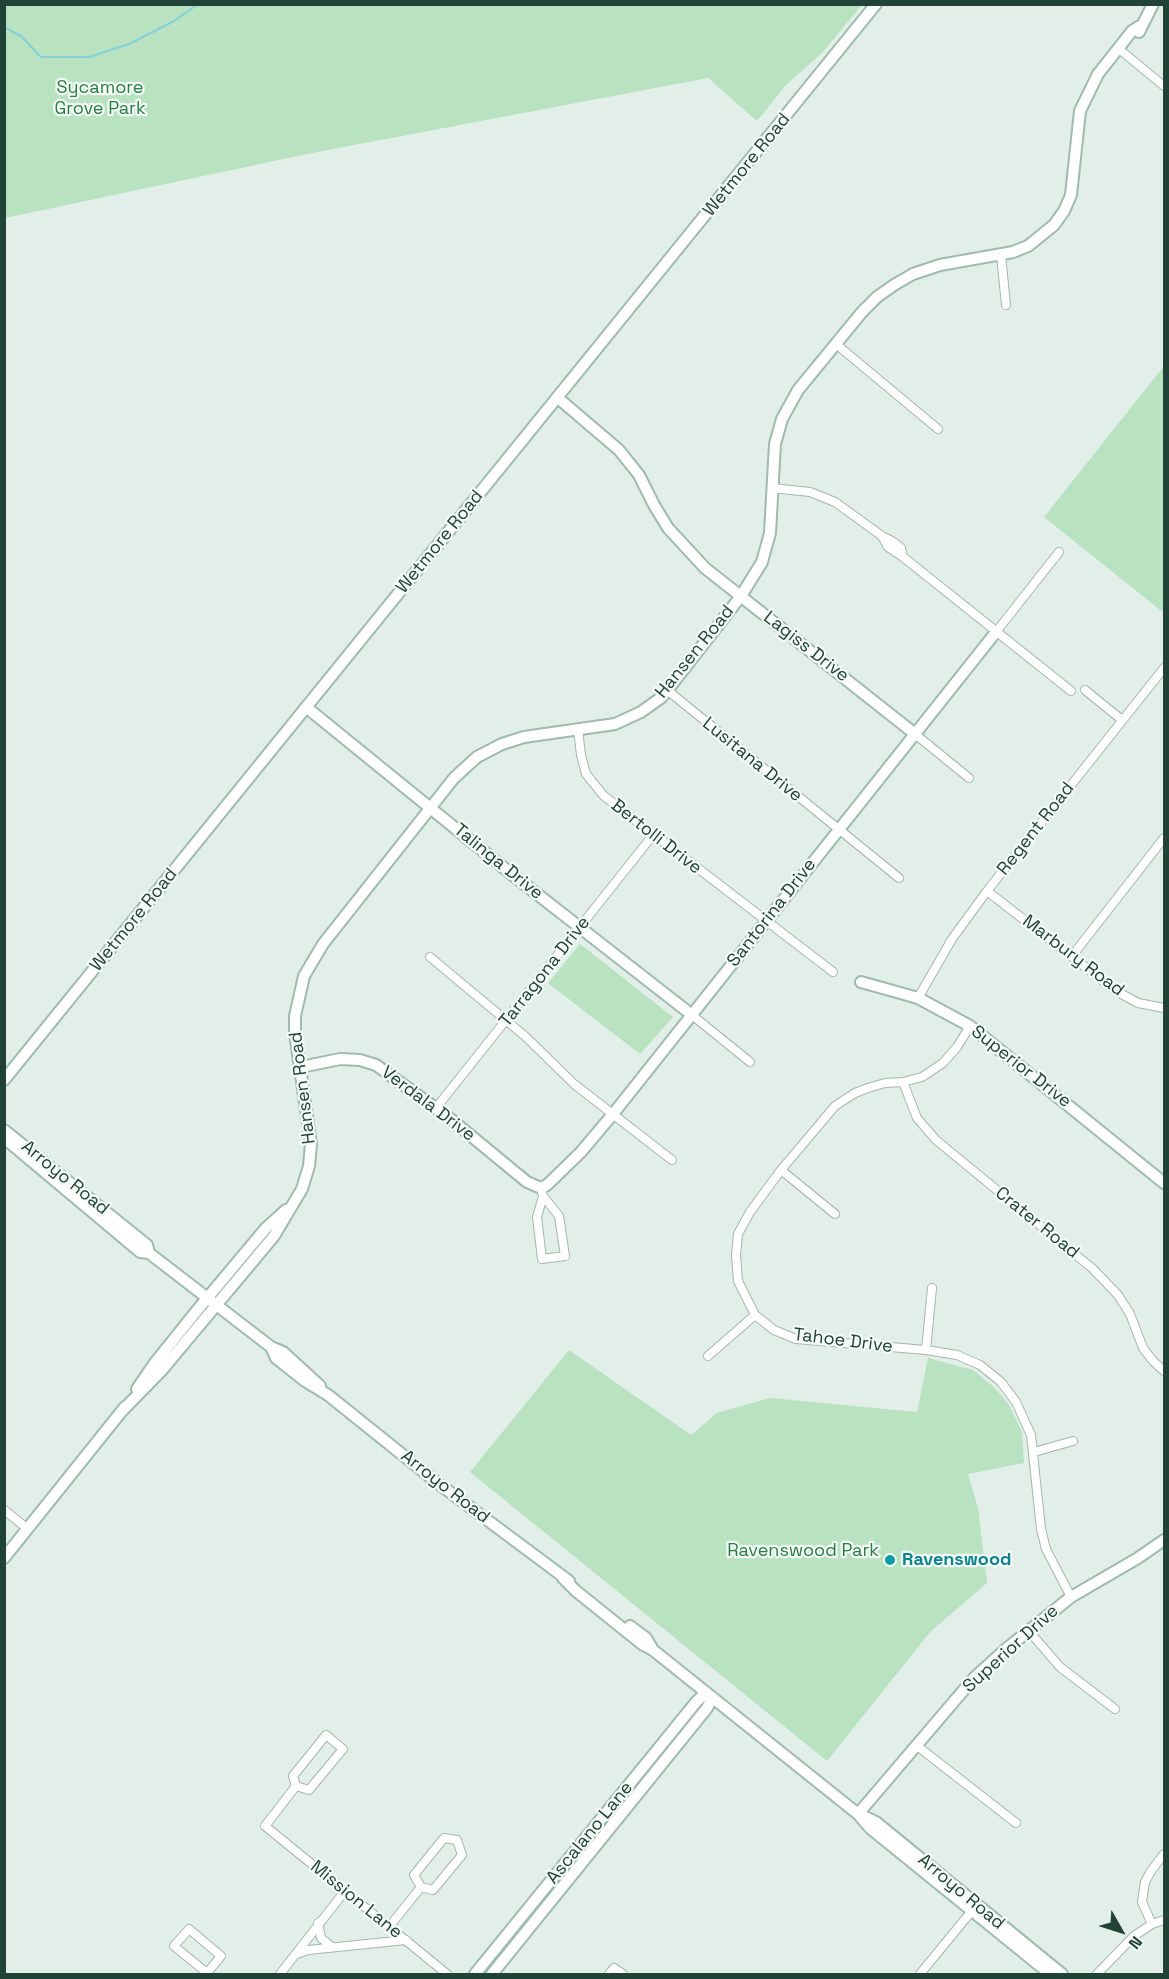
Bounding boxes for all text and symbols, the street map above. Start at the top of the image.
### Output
park label: Sycamore Grove Park [54,77,146,119]
street label: Wetmore Road [699,109,795,221]
street label: Wetmore Road [392,486,488,598]
street label: Hansen Road [651,601,739,703]
street label: Lagiss Drive [759,607,853,687]
street label: Lusitana Drive [698,713,806,807]
street label: Regent Road [993,778,1079,880]
street label: Bertolli Drive [606,795,706,879]
street label: Talinga Drive [449,819,547,905]
street label: Santorina Drive [723,855,821,971]
street label: Wetmore Road [86,864,182,976]
street label: Marbury Road [1018,911,1128,1001]
street label: Tarragona Drive [495,912,595,1032]
street label: Superior Drive [967,1021,1075,1113]
street label: Hansen Road [285,1031,321,1145]
street label: Verdala Drive [377,1062,479,1146]
street label: Arroyo Road [17,1136,113,1220]
street label: Crater Road [991,1183,1083,1263]
street label: Tahoe Drive [792,1324,894,1358]
street label: Arroyo Road [396,1446,494,1528]
park label: Ravenswood Park [727,1540,879,1562]
place label: Ravenswood [902,1549,1011,1571]
marker: Ravenswood [883,1553,897,1567]
street label: Superior Drive [959,1600,1063,1698]
street label: Ascalano Lane [542,1777,638,1889]
street label: Arroyo Road [913,1849,1009,1935]
street label: Mission Lane [306,1856,406,1944]
north arrow [1091,1901,1151,1961]
text: N [1124,1932,1147,1953]

